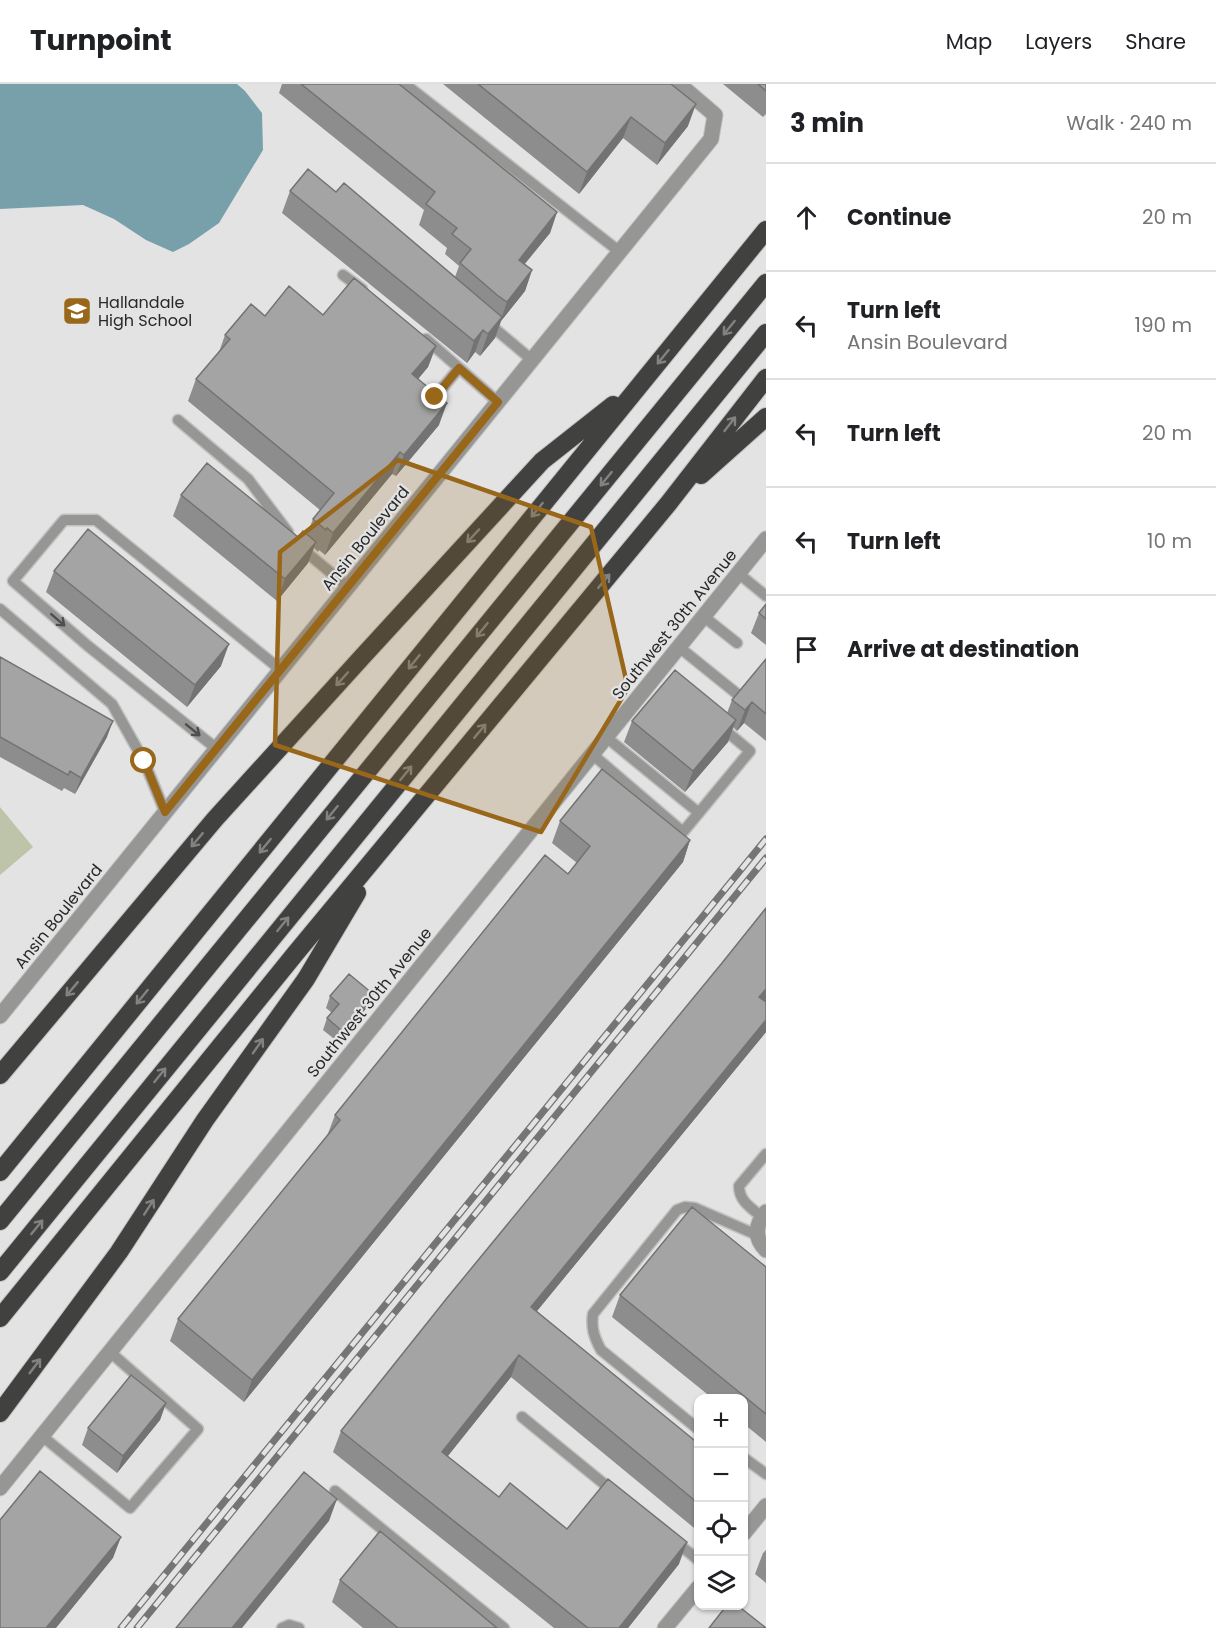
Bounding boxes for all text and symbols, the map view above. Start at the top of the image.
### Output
text: Turnpoint [30,21,172,60]
text: Map [946,27,992,56]
text: Layers [1025,27,1092,56]
text: Share [1125,27,1186,56]
text: 3 min [790,105,864,141]
text: Walk · 240 m [1066,109,1192,137]
icon: ahead [790,201,823,234]
text: Continue [847,202,951,233]
text: 20 m [1142,203,1192,231]
place label: Hallandale High School [98,291,192,332]
school or university icon: Hallandale High School [61,295,93,327]
text: Turn left [847,295,941,326]
icon: left [790,309,823,342]
text: 190 m [1135,311,1192,339]
one-way arrow [722,320,736,335]
text: Ansin Boulevard [847,328,1008,356]
one-way arrow [656,349,669,365]
route end [421,383,447,409]
one-way arrow [724,417,736,433]
icon: left [790,417,823,450]
text: Turn left [847,418,941,449]
text: 20 m [1142,419,1192,447]
one-way arrow [599,471,612,487]
street label: Ansin Boulevard [316,481,415,596]
one-way arrow [530,502,544,517]
icon: left [790,525,823,558]
text: Turn left [847,526,941,557]
text: 10 m [1147,527,1192,555]
one-way arrow [466,528,480,543]
street label: Southwest 30th Avenue [607,544,742,704]
one-way arrow [598,573,611,589]
one-way arrow [50,613,66,626]
one-way arrow [475,622,489,637]
icon: arrive [790,633,823,666]
text: Arrive at destination [847,634,1079,665]
one-way arrow [408,654,421,670]
one-way arrow [335,672,349,687]
one-way arrow [185,723,201,736]
one-way arrow [473,723,486,739]
route start [130,747,156,773]
one-way arrow [400,765,413,781]
one-way arrow [325,805,339,820]
one-way arrow [191,832,204,848]
one-way arrow [259,838,272,854]
street label: Ansin Boulevard [9,859,108,974]
one-way arrow [276,917,290,932]
street label: Southwest 30th Avenue [302,922,437,1082]
one-way arrow [65,981,79,996]
one-way arrow [136,989,149,1005]
one-way arrow [252,1038,264,1055]
one-way arrow [153,1068,166,1084]
one-way arrow [143,1199,155,1216]
one-way arrow [30,1219,43,1235]
one-way arrow [29,1358,41,1374]
map controls [694,1394,748,1610]
button: + [694,1394,748,1448]
button: − [694,1448,748,1502]
button: locate [694,1502,748,1556]
button: layers [694,1556,748,1610]

